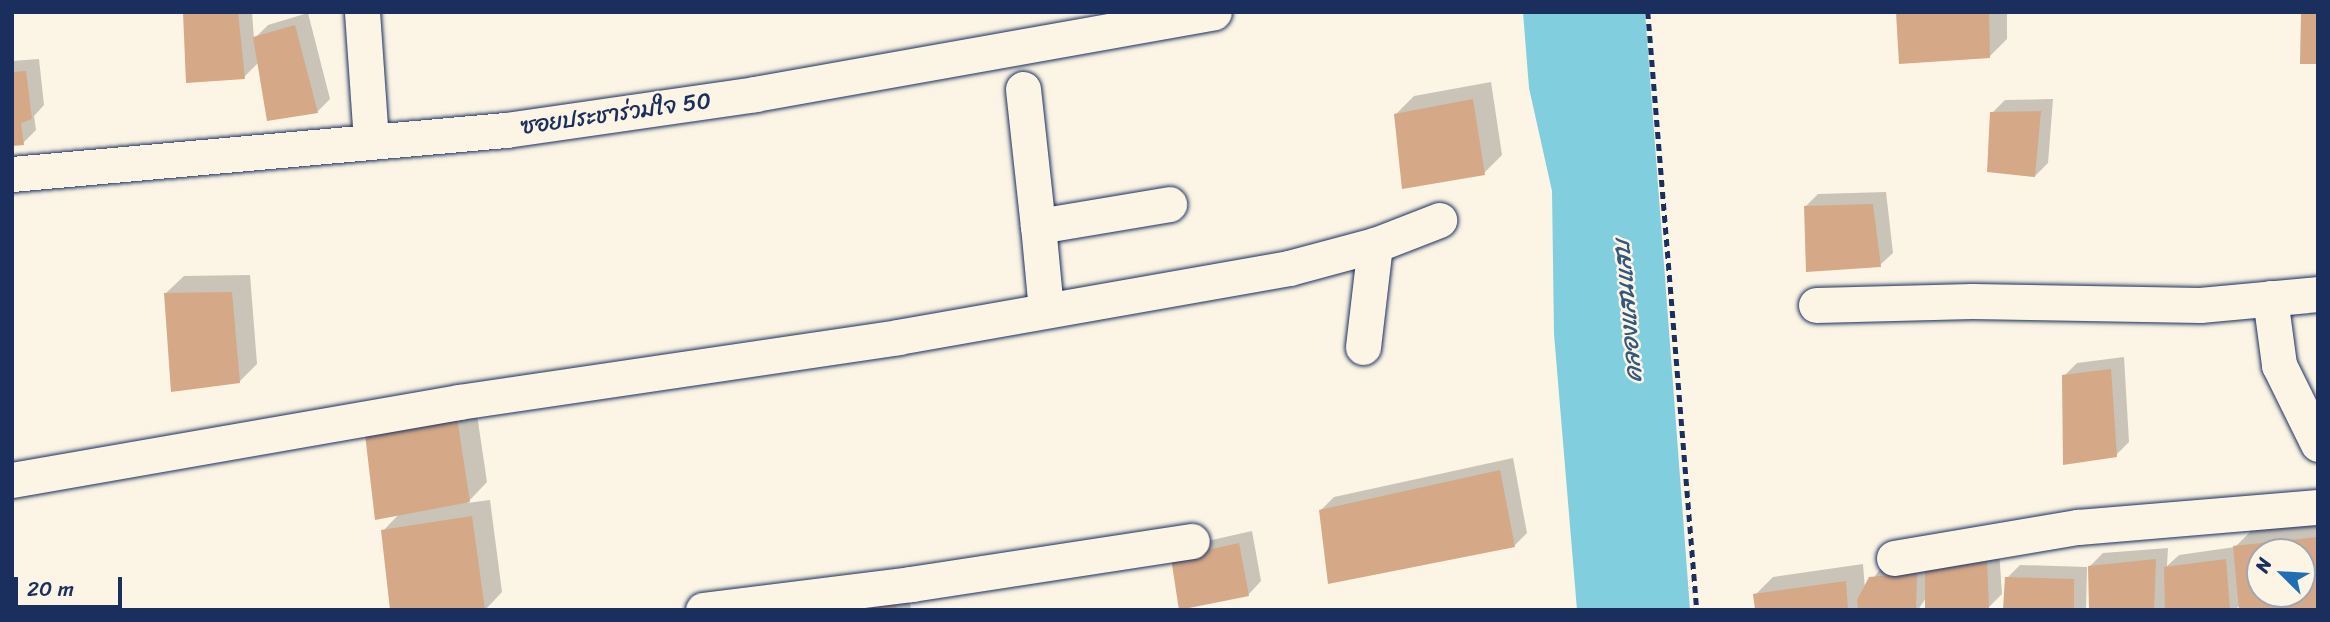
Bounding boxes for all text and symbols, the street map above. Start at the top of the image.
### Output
street label: ซอยประชาร่วมใจ 50 [519,87,713,141]
water label: คลองแสนแสบ [1607,239,1649,383]
north arrow [2246,538,2316,608]
text: N [2245,552,2281,578]
scale bar [18,562,126,606]
text: 20 m [27,570,74,608]

